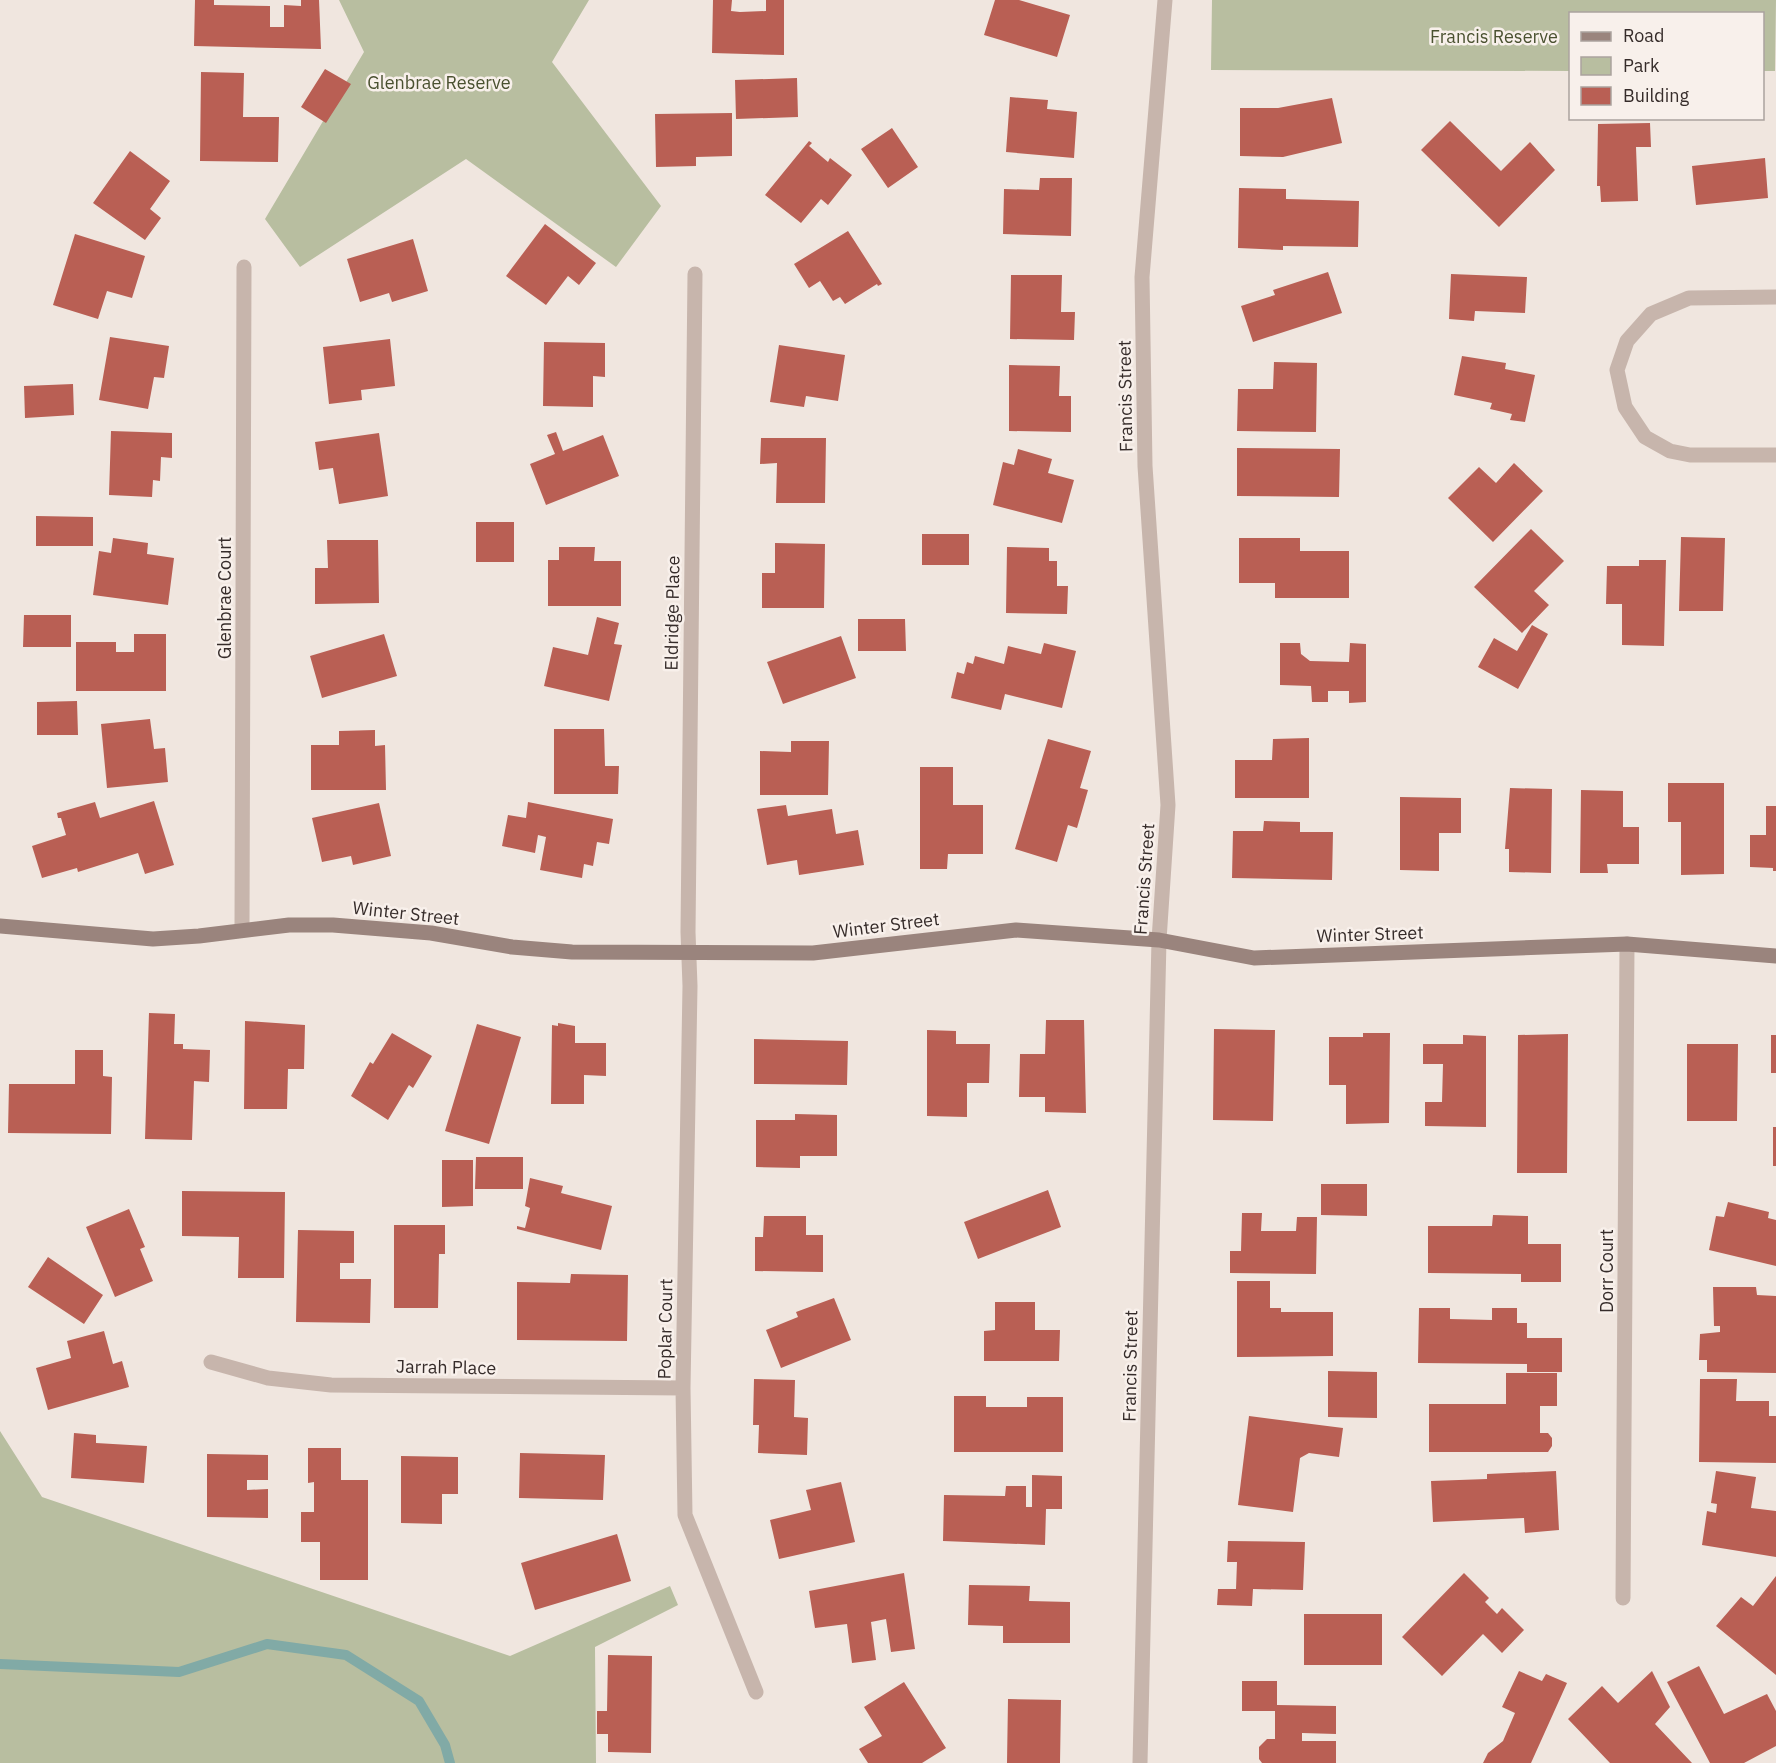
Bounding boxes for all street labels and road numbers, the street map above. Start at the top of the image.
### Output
street label: Francis Street [1113,340,1137,452]
street label: Glenbrae Court [213,537,236,659]
street label: Eldridge Place [659,555,685,671]
street label: Francis Street [1129,822,1159,936]
street label: Winter Street [352,896,460,930]
street label: Winter Street [831,907,941,943]
street label: Winter Street [1316,921,1424,947]
street label: Dorr Court [1595,1229,1618,1313]
street label: Poplar Court [653,1278,677,1380]
street label: Francis Street [1118,1310,1142,1422]
street label: Jarrah Place [396,1355,496,1379]

